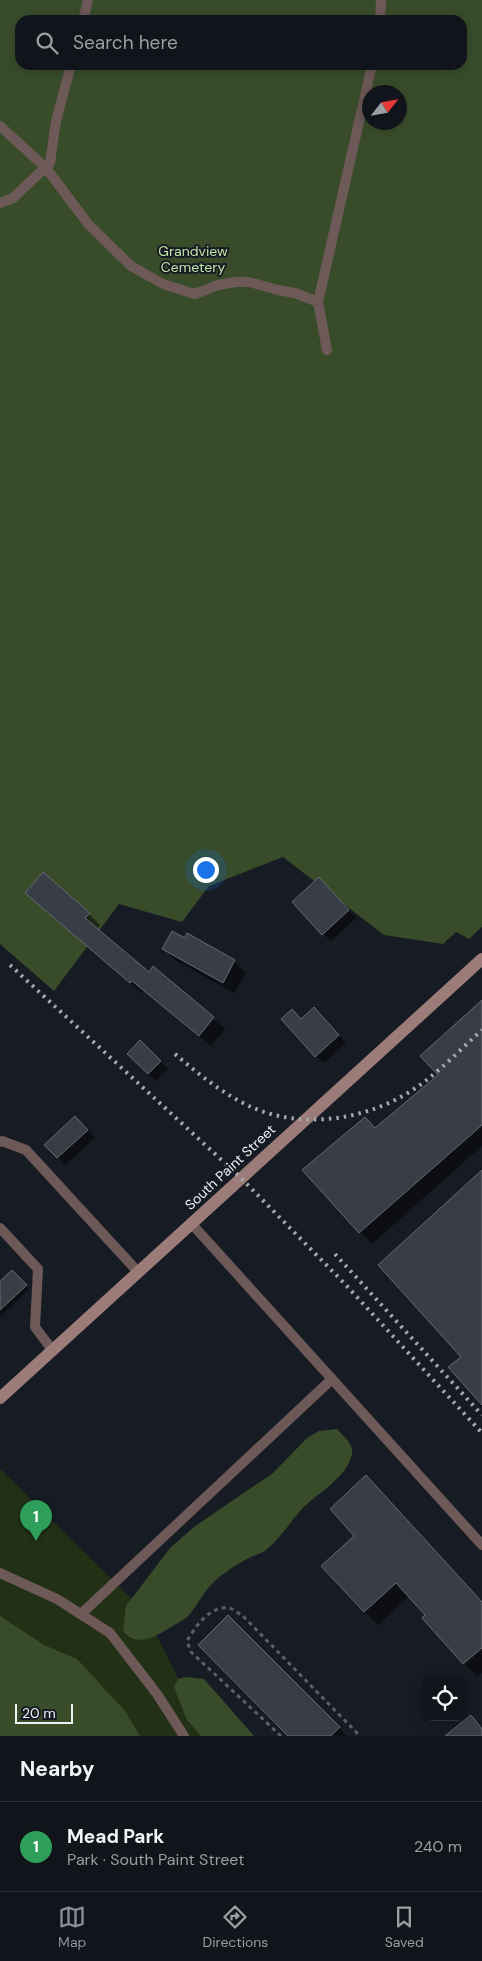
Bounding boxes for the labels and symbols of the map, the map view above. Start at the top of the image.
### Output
north arrow [362,85,407,130]
park label: Grandview Cemetery [158,242,228,276]
your location [193,857,219,883]
street label: South Paint Street [181,1120,279,1214]
pin: 1 [20,1500,52,1541]
scale bar [15,1701,72,1724]

